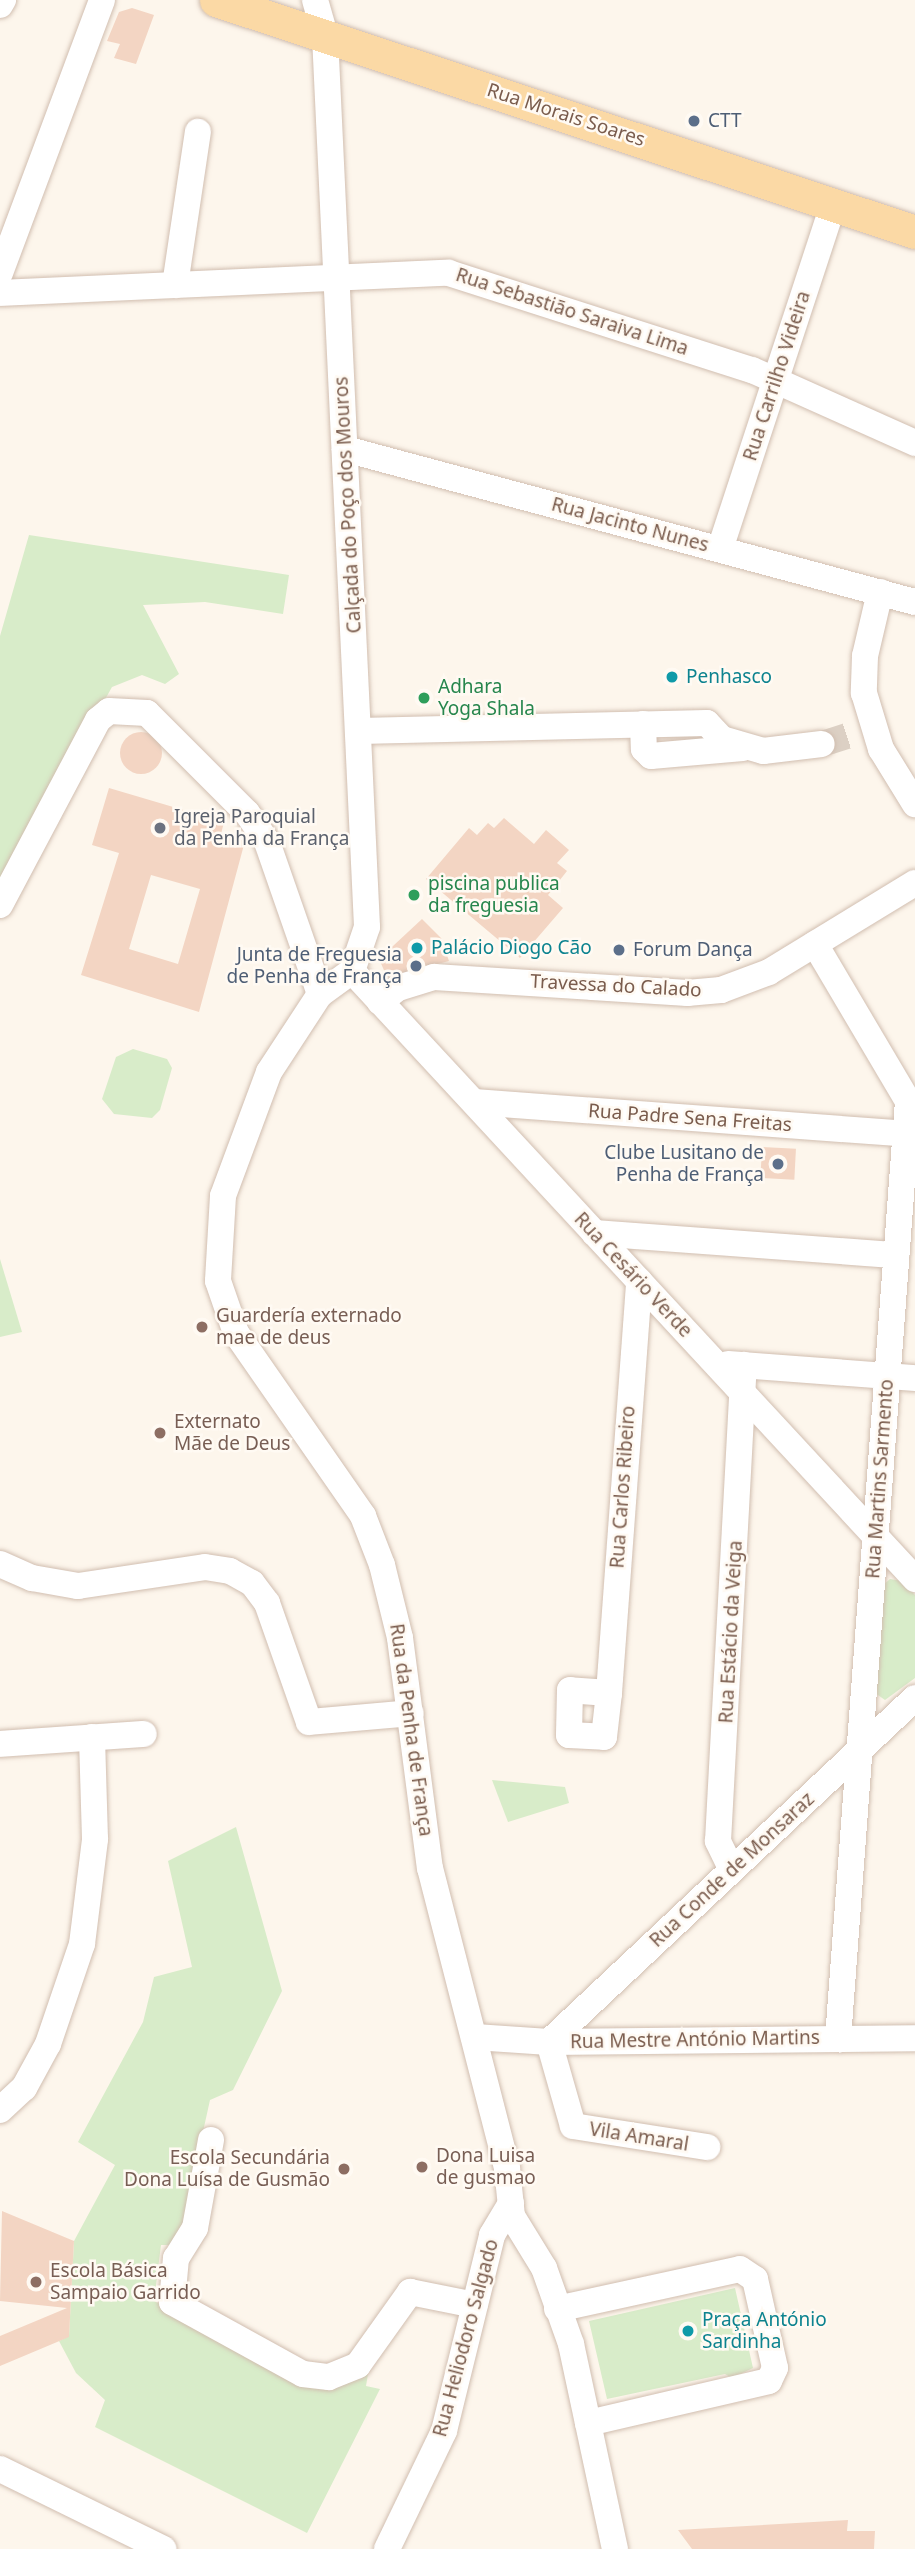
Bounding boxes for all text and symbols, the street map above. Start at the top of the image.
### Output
street label: Rua Morais Soares [484,79,648,151]
place label: CTT [708,110,742,132]
marker: CTT [686,113,702,129]
street label: Rua Sebastião Saraiva Lima [453,264,691,360]
street label: Rua Carrilho Videira [739,288,815,464]
street label: Calçada do Poço dos Mouros [330,376,366,634]
street label: Rua Jacinto Nunes [549,493,711,557]
place label: Penhasco [686,666,772,688]
marker: Penhasco [664,669,680,685]
place label: Adhara Yoga Shala [438,676,535,720]
marker: Adhara Yoga Shala [416,690,432,706]
place label: Igreja Paroquial da Penha da França [174,806,349,850]
marker: Igreja Paroquial da Penha da França [152,820,168,836]
place label: piscina publica da freguesia [428,873,560,917]
marker: piscina publica da freguesia [406,887,422,903]
place label: Palácio Diogo Cão [431,937,592,959]
place label: Forum Dança [633,939,753,961]
marker: Palácio Diogo Cão [409,940,425,956]
marker: Forum Dança [611,942,627,958]
place label: Junta de Freguesia de Penha de França [227,944,402,988]
marker: Junta de Freguesia de Penha de França [408,958,424,974]
street label: Travessa do Calado [530,970,702,1002]
street label: Rua Padre Sena Freitas [587,1100,793,1136]
place label: Clube Lusitano de Penha de França [604,1142,764,1186]
marker: Clube Lusitano de Penha de França [770,1156,786,1172]
street label: Rua Cesário Verde [569,1208,697,1342]
place label: Guardería externado mae de deus [216,1305,402,1349]
marker: Guardería externado mae de deus [194,1319,210,1335]
street label: Rua Martins Sarmento [862,1378,898,1580]
street label: Rua Carlos Ribeiro [606,1405,640,1569]
place label: Externato Mãe de Deus [174,1411,290,1455]
marker: Externato Mãe de Deus [152,1425,168,1441]
street label: Rua Estácio da Veiga [715,1540,747,1724]
street label: Rua da Penha de França [385,1622,437,1838]
street label: Rua Conde de Monsaraz [645,1788,819,1952]
street label: Rua Mestre António Martins [570,2026,820,2054]
street label: Vila Amaral [588,2118,690,2156]
place label: Dona Luisa de gusmao [436,2145,536,2189]
place label: Escola Secundária Dona Luísa de Gusmão [124,2147,330,2191]
marker: Dona Luisa de gusmao [414,2159,430,2175]
marker: Escola Secundária Dona Luísa de Gusmão [336,2161,352,2177]
street label: Rua Heliodoro Salgado [429,2237,503,2439]
place label: Escola Básica Sampaio Garrido [50,2260,201,2304]
marker: Escola Básica Sampaio Garrido [28,2274,44,2290]
place label: Praça António Sardinha [702,2309,827,2353]
marker: Praça António Sardinha [680,2323,696,2339]

